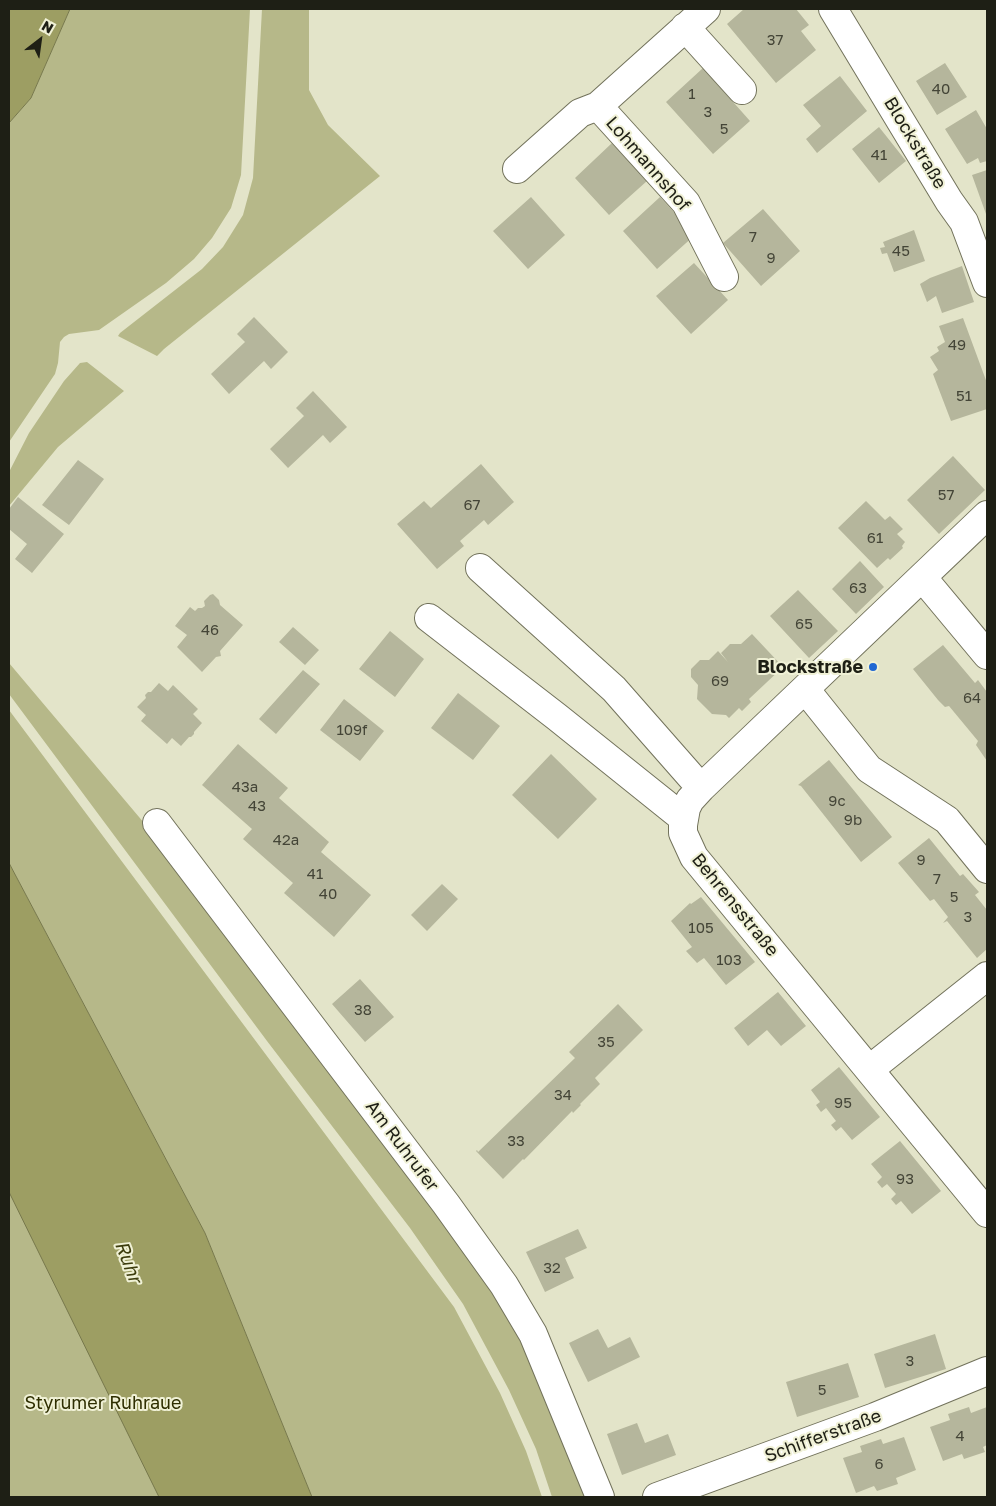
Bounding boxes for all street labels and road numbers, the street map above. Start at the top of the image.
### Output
street label: Blockstraße [879,93,951,193]
street label: Lohmannshof [601,112,695,216]
street label: Behrensstraße [687,849,783,961]
street label: Am Ruhrufer [361,1096,443,1196]
street label: Schifferstraße [762,1405,884,1467]

